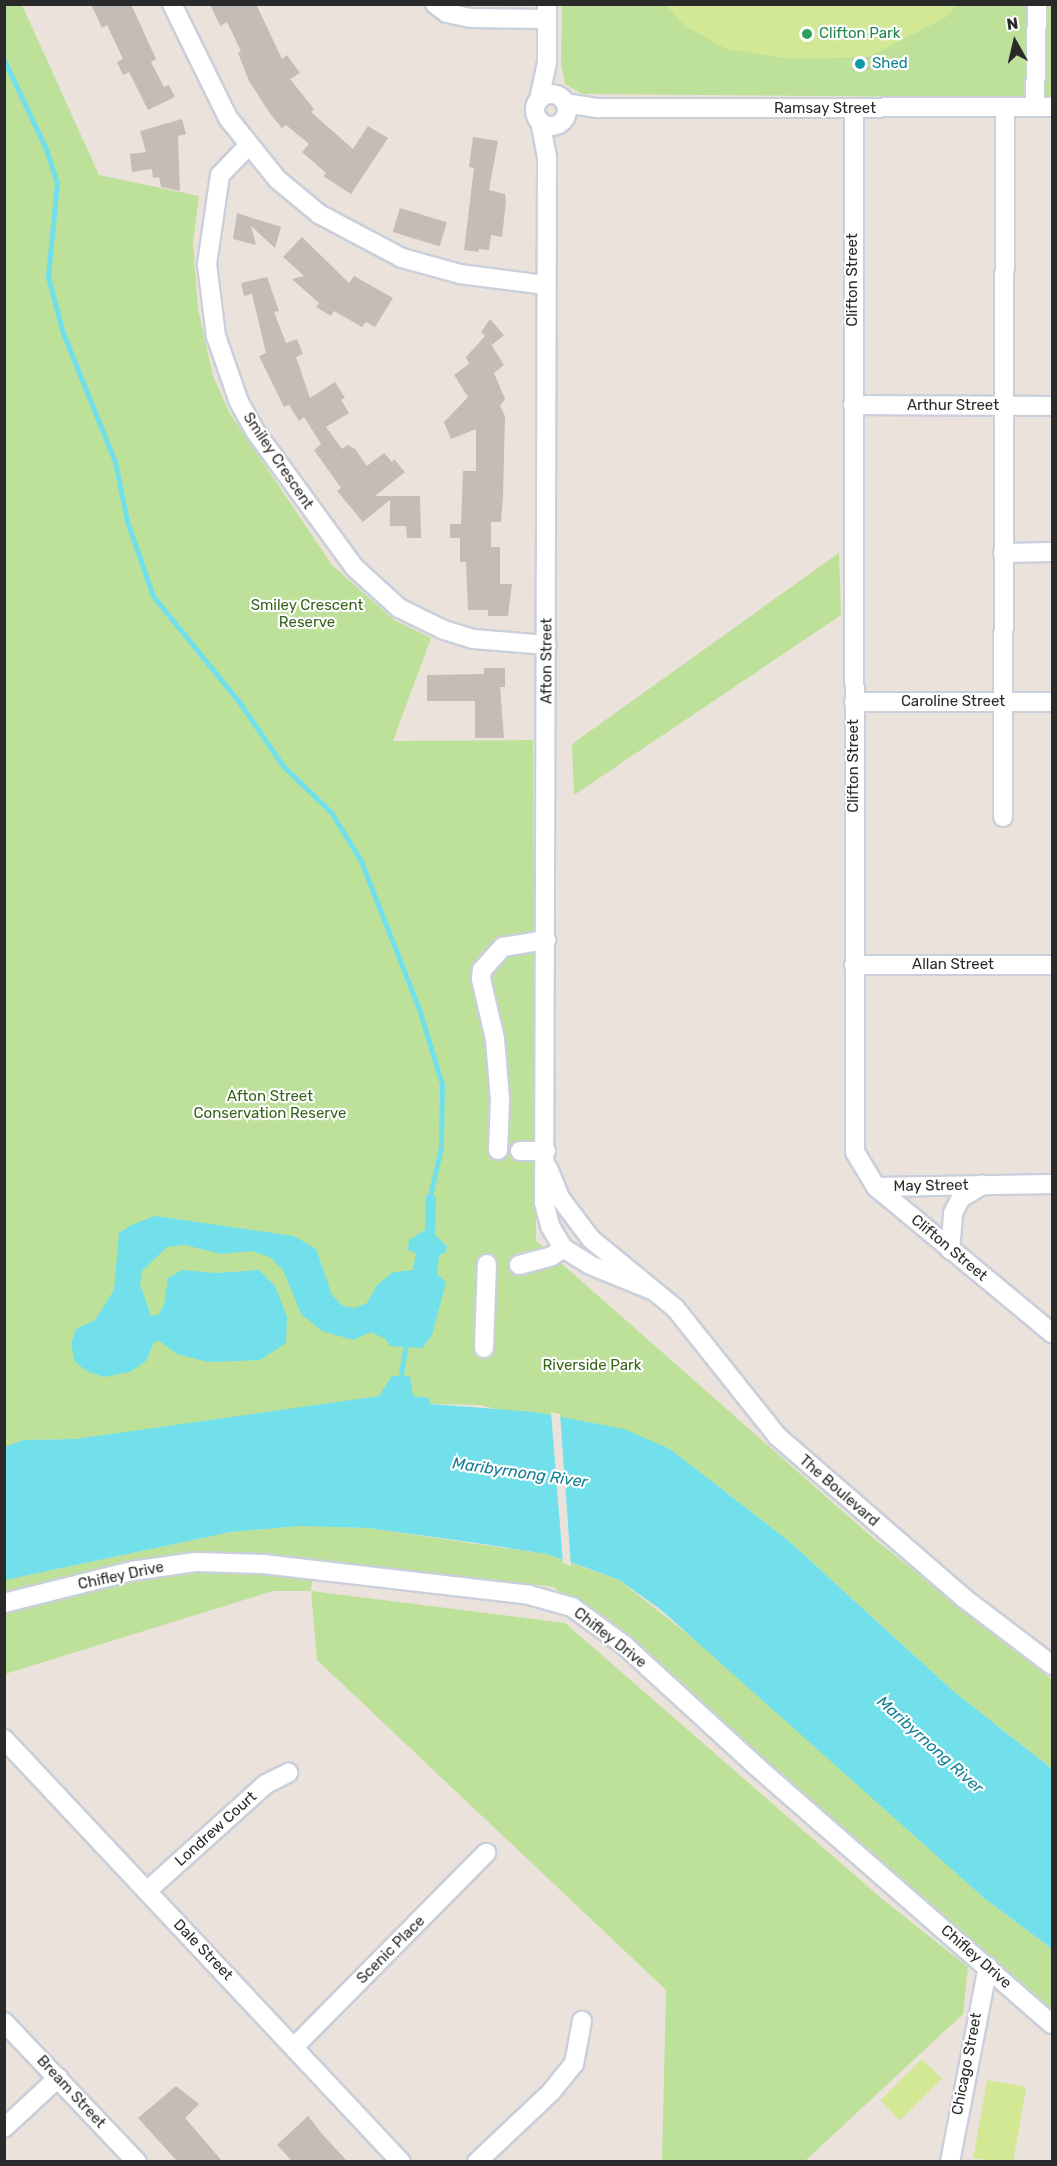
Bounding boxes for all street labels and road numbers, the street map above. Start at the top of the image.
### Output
street label: Ramsay Street [774,100,876,118]
street label: Clifton Street [844,233,862,327]
street label: Arthur Street [907,397,999,415]
street label: Smiley Crescent [239,409,317,513]
street label: Afton Street [538,618,556,704]
street label: Caroline Street [901,693,1005,711]
street label: Clifton Street [845,719,863,813]
street label: Allan Street [912,956,994,974]
street label: May Street [893,1176,969,1196]
street label: Clifton Street [907,1211,991,1285]
street label: The Boulevard [795,1451,883,1531]
street label: Chifley Drive [76,1558,166,1594]
street label: Chifley Drive [570,1604,650,1672]
street label: Londrew Court [171,1788,261,1870]
street label: Scenic Place [353,1912,429,1988]
street label: Dale Street [170,1916,236,1984]
street label: Chifley Drive [937,1921,1015,1993]
street label: Chicago Street [948,2011,986,2117]
street label: Bream Street [33,2052,109,2132]

